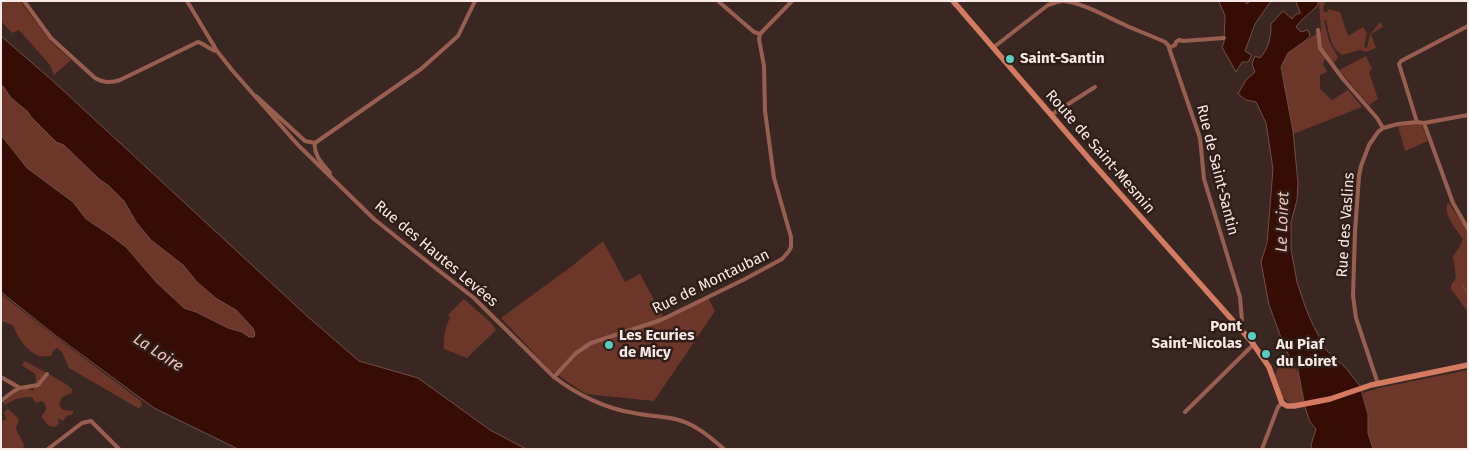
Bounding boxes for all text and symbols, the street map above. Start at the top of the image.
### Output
place label: Saint-Santin [1020,50,1105,68]
marker: Saint-Santin [1004,53,1016,65]
street label: Route de Saint-Mesmin [1041,87,1159,217]
street label: Rue de Saint-Santin [1192,103,1242,237]
street label: Rue des Vaslins [1333,172,1359,278]
water label: Le Loiret [1272,191,1294,253]
street label: Rue des Hautes Levées [371,197,501,311]
street label: Rue de Montauban [649,246,773,318]
place label: Pont Saint-Nicolas [1152,318,1242,353]
place label: Les Ecuries de Micy [619,327,694,362]
water label: La Loire [129,330,187,376]
marker: Pont Saint-Nicolas [1246,330,1258,342]
place label: Au Piaf du Loiret [1276,336,1337,371]
marker: Les Ecuries de Micy [603,339,615,351]
marker: Au Piaf du Loiret [1260,348,1272,360]

